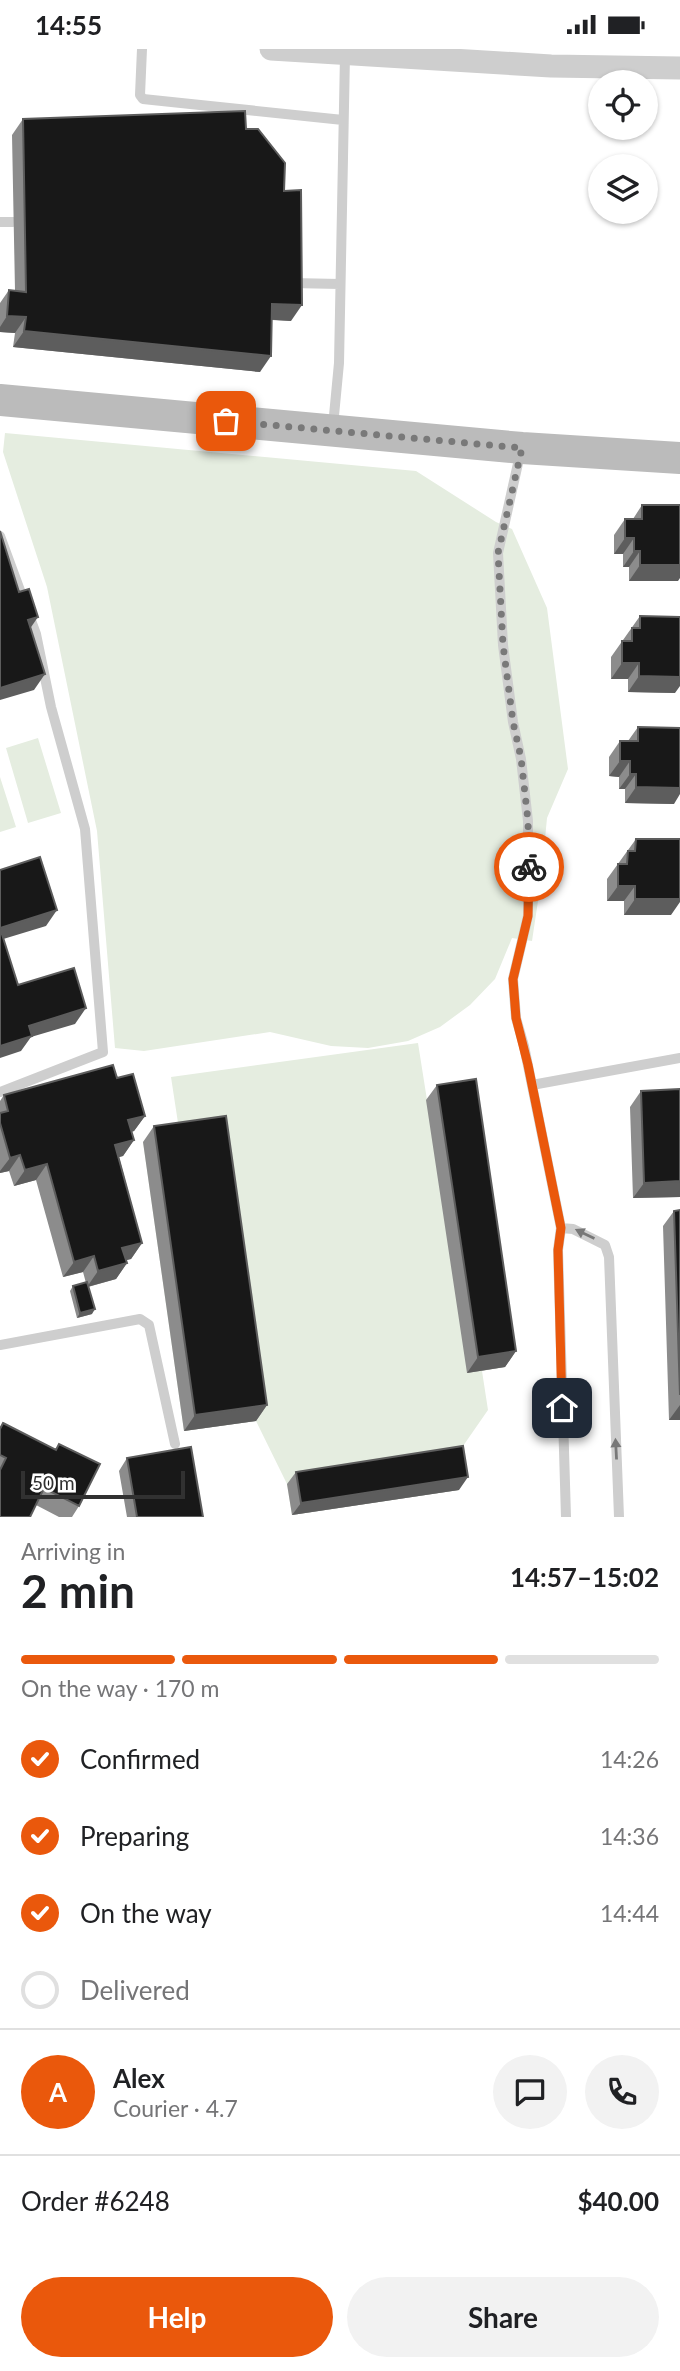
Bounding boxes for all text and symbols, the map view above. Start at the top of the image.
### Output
text: 14:55 [35,9,102,41]
map controls [588,70,658,224]
button: locate [588,70,658,140]
button: layers [588,154,658,224]
pin [196,391,256,451]
icon: bag [207,402,245,440]
courier [494,832,564,902]
icon: bike [510,848,548,886]
one-way arrow [575,1229,595,1240]
pin [532,1378,592,1438]
icon: home [543,1389,581,1427]
one-way arrow [611,1438,622,1460]
scale bar [21,1468,186,1500]
text: 50 m [32,1471,75,1494]
text: Arriving in [21,1537,125,1565]
text: 14:57–15:02 [510,1561,659,1593]
text: 2 min [21,1563,135,1618]
text: On the way · 170 m [21,1674,220,1702]
icon: check [21,1740,59,1778]
text: Confirmed [80,1743,200,1775]
text: 14:26 [600,1745,659,1773]
icon: check [21,1817,59,1855]
text: Preparing [80,1820,189,1852]
text: 14:36 [600,1822,659,1850]
icon: check [21,1894,59,1932]
text: On the way [80,1897,212,1929]
text: 14:44 [600,1899,659,1927]
text: Delivered [80,1974,190,2006]
button: chat [493,2055,567,2129]
button: phone [585,2055,659,2129]
text: Alex [113,2062,165,2094]
text: A [49,2076,67,2108]
text: Courier · 4.7 [113,2094,238,2122]
text: Order #6248 [21,2185,170,2217]
text: $40.00 [577,2185,659,2217]
button: Help [21,2277,333,2357]
button: Share [347,2277,659,2357]

